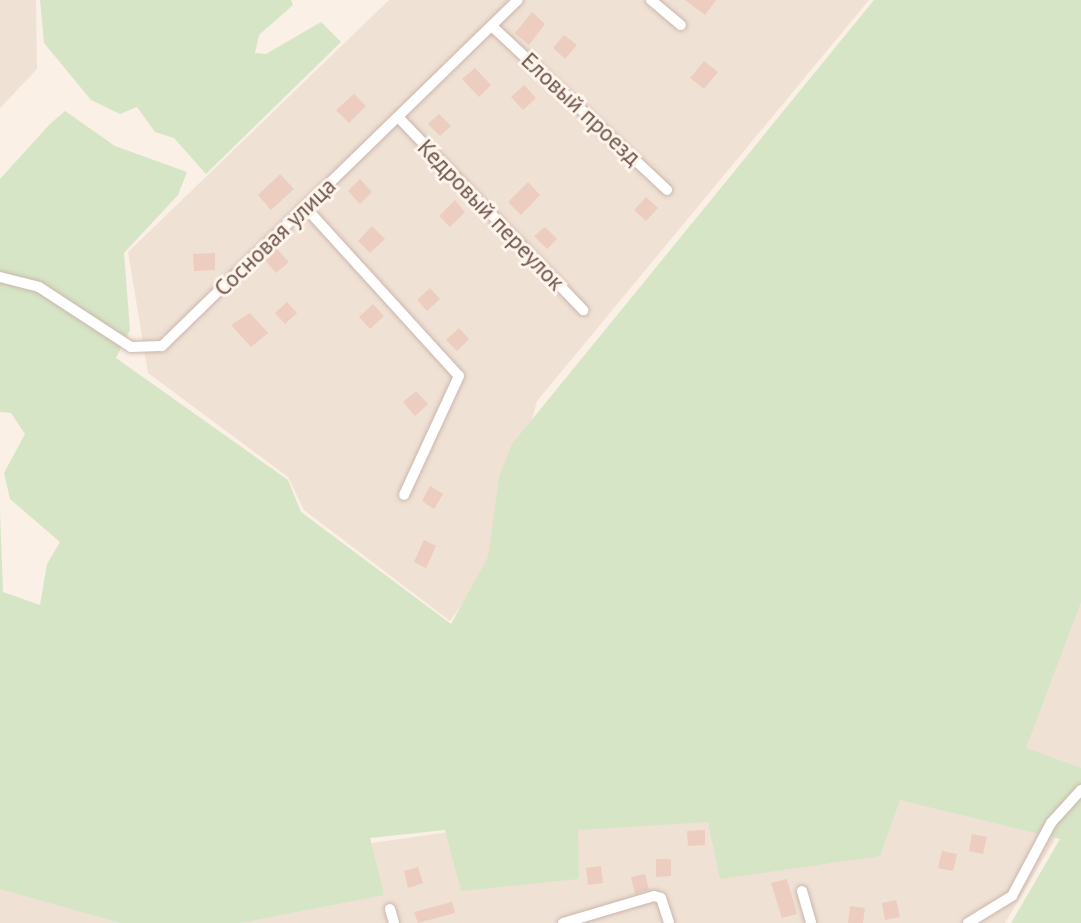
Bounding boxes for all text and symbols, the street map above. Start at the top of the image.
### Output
street label: Еловый проезд [516,47,646,171]
street label: Кедровый переулок [412,134,570,296]
street label: Сосновая улица [208,172,342,302]

